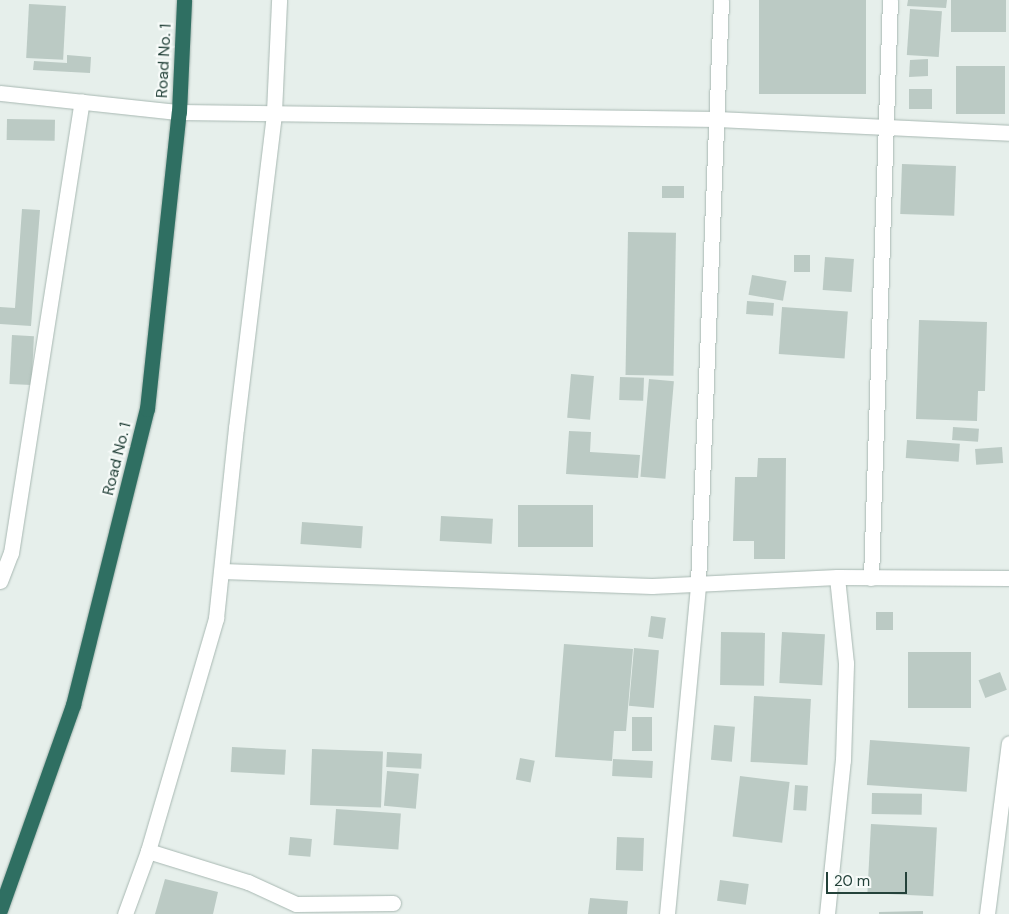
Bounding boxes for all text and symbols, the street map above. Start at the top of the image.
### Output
street label: Road No. 1 [152,23,176,99]
street label: Road No. 1 [99,421,135,497]
scale bar [829,862,910,894]
text: 20 m [834,871,870,891]

